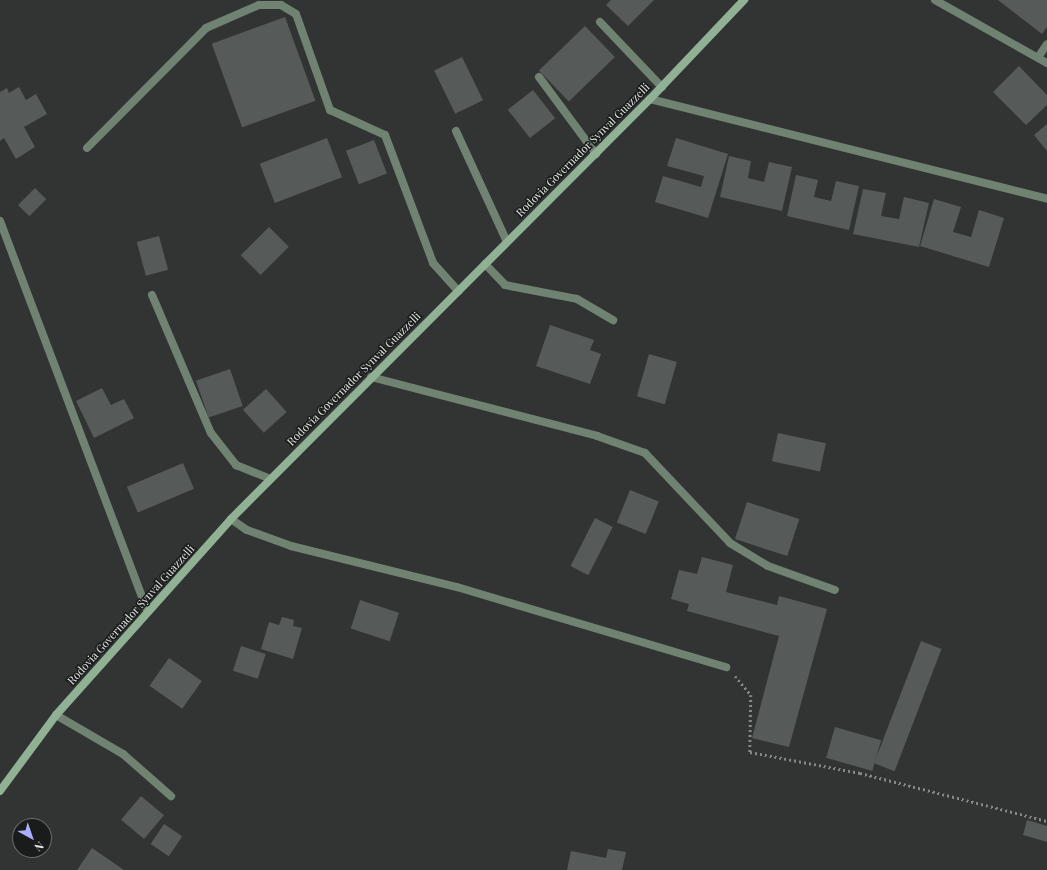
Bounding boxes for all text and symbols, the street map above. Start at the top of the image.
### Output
street label: Rodovia Governador Synval Guazzelli [513,80,653,220]
street label: Rodovia Governador Synval Guazzelli [284,309,424,449]
street label: Rodovia Governador Synval Guazzelli [65,542,197,688]
north arrow [12,818,52,858]
text: N [32,839,47,855]

